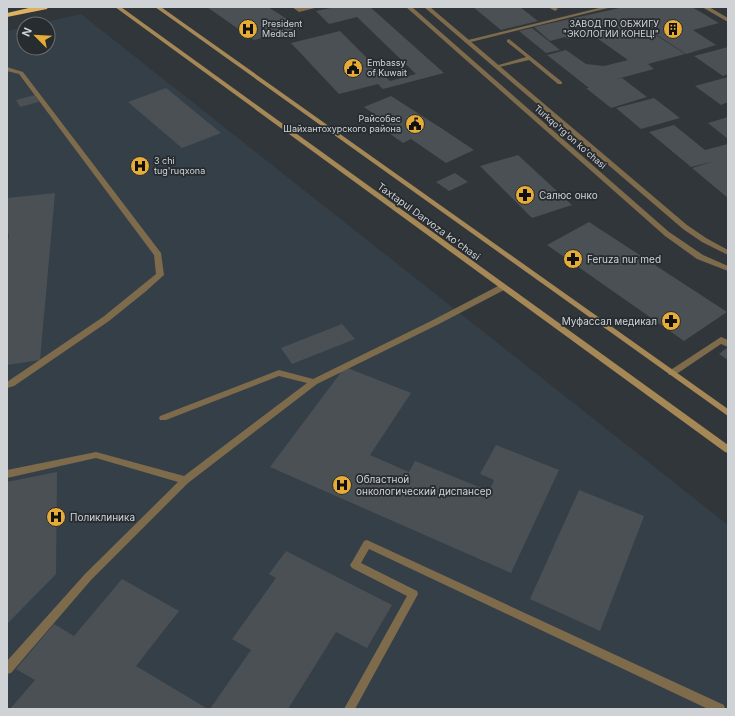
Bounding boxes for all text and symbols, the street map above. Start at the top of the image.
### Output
north arrow [16,16,56,56]
hospital icon: President Medical [237,18,259,40]
place label: President Medical [262,18,302,39]
place label: ЗАВОД ПО ОБЖИГУ "ЭКОЛОГИИ КОНЕЦ!" [563,18,659,39]
building icon: ЗАВОД ПО ОБЖИГУ "ЭКОЛОГИИ КОНЕЦ!" [662,18,684,40]
text: N [19,25,35,39]
public building icon: Embassy of Kuwait [342,57,364,79]
place label: Embassy of Kuwait [367,57,407,78]
street label: Turkqo'rg'on ko'chasi [532,102,609,171]
place label: Райсобес Шайхантохурского района [283,113,401,134]
public building icon: Райсобес Шайхантохурского района [404,113,426,135]
hospital icon: 3 chi tug'ruqxona [129,155,151,177]
place label: 3 chi tug'ruqxona [154,155,205,176]
street label: Taxtapul Darvoza ko'chasi [375,180,483,262]
pharmacy icon: Салюс онко [514,184,536,206]
place label: Салюс онко [539,189,598,201]
pharmacy icon: Feruza nur med [562,248,584,270]
place label: Feruza nur med [587,253,661,265]
pharmacy icon: Муфассал медикал [660,310,682,332]
place label: Муфассал медикал [562,315,657,327]
place label: Областной онкологический диспансер [356,473,492,497]
hospital icon: Областной онкологический диспансер [331,474,353,496]
hospital icon: Поликлиника [45,506,67,528]
place label: Поликлиника [70,511,135,523]

